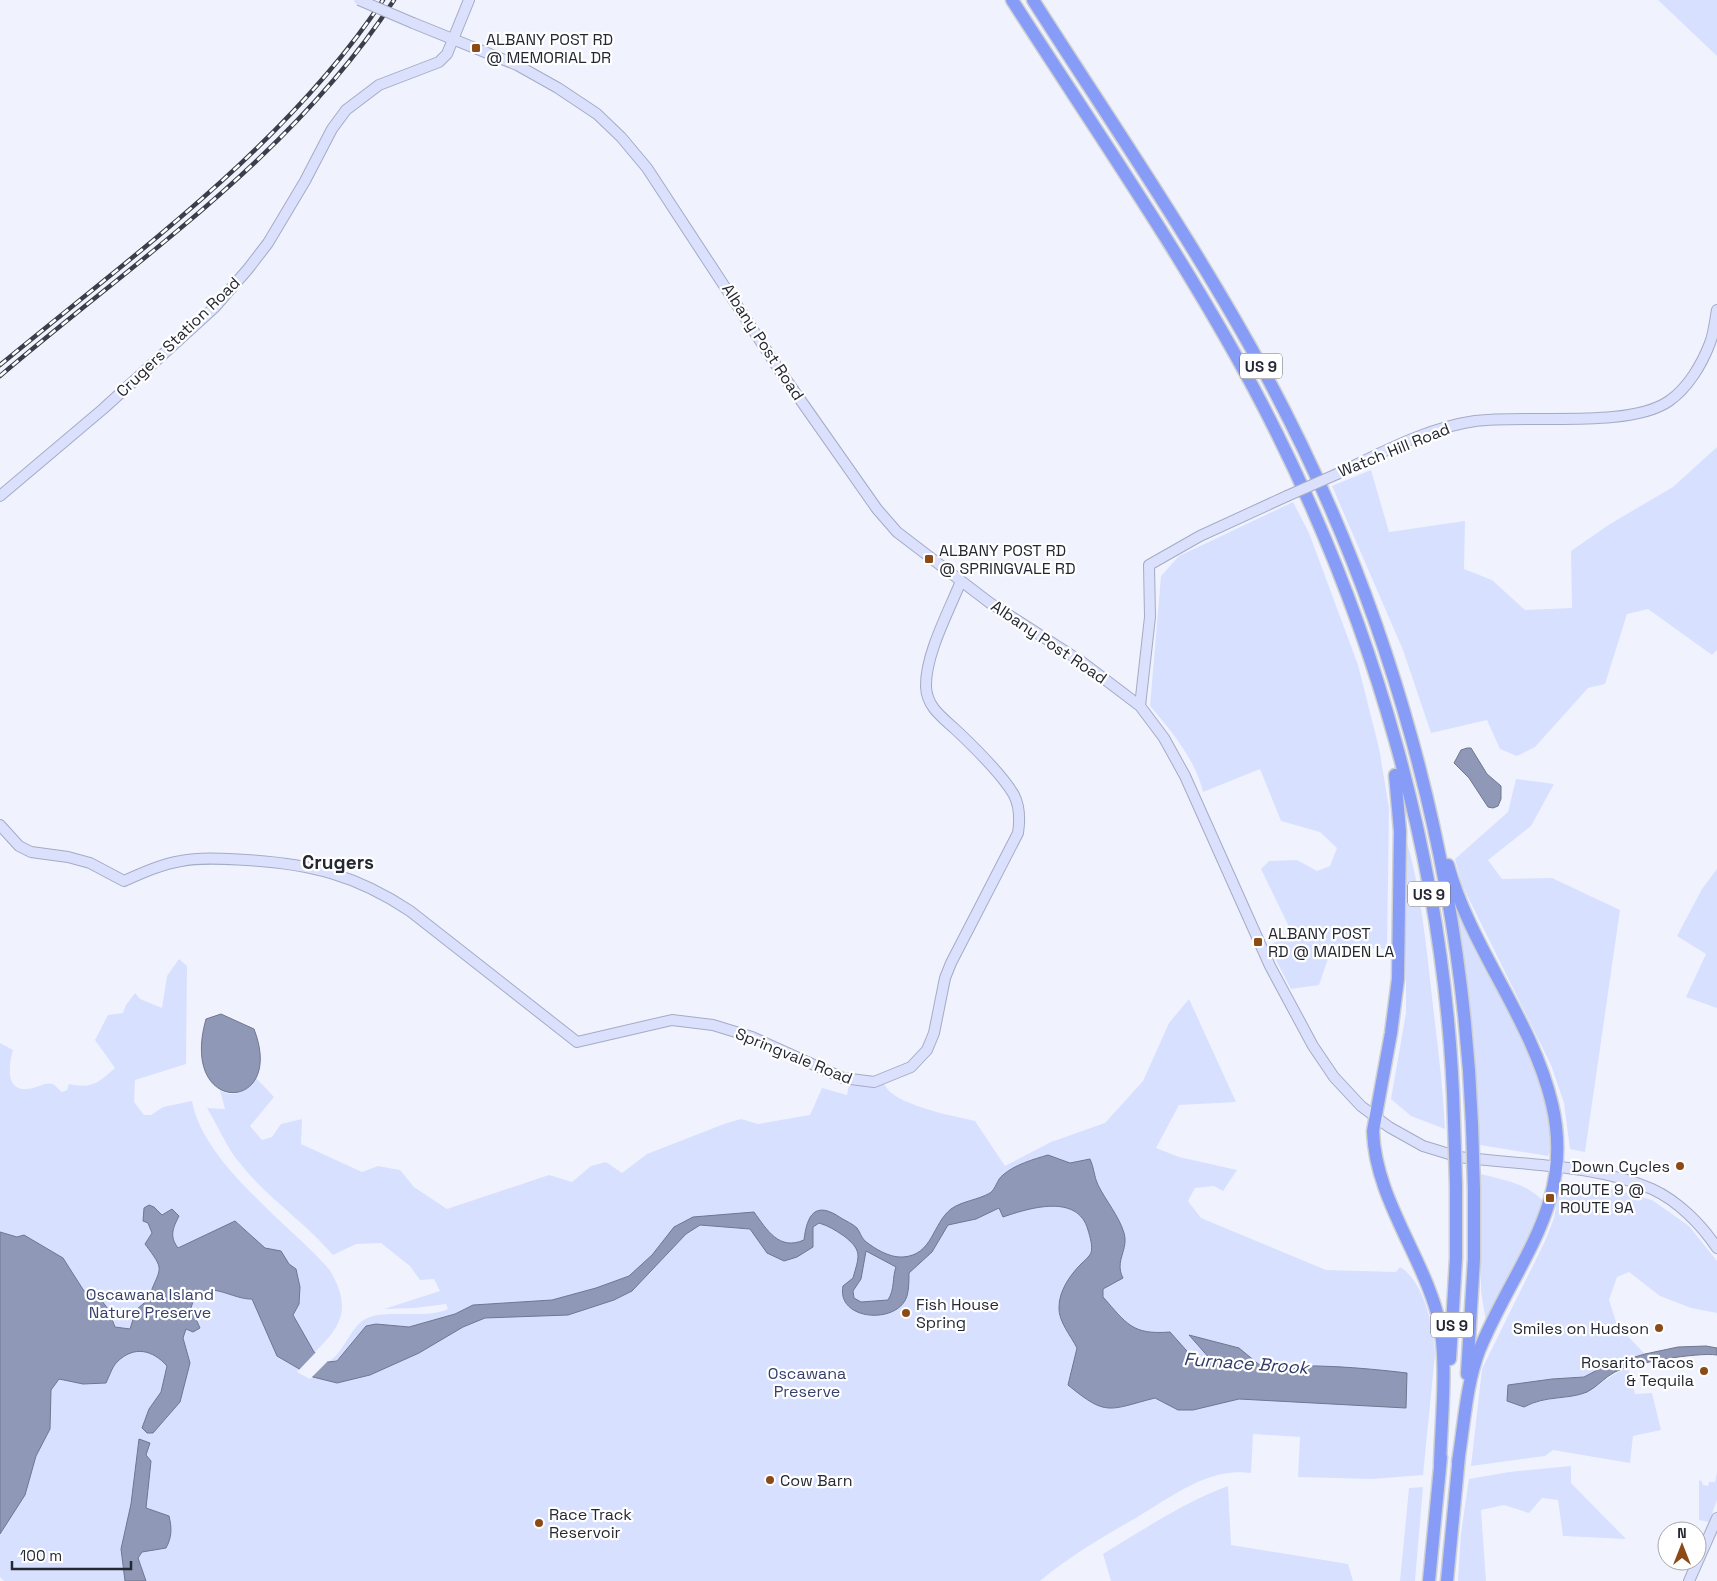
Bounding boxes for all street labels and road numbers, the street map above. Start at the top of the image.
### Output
street label: Crugers Station Road [112,272,244,402]
street label: Albany Post Road [717,280,809,404]
road number: US 9 [1240,354,1282,378]
street label: Watch Hill Road [1335,418,1453,482]
street label: Albany Post Road [987,595,1111,689]
road number: US 9 [1408,882,1450,906]
street label: Springvale Road [732,1023,856,1089]
road number: US 9 [1431,1312,1473,1338]

